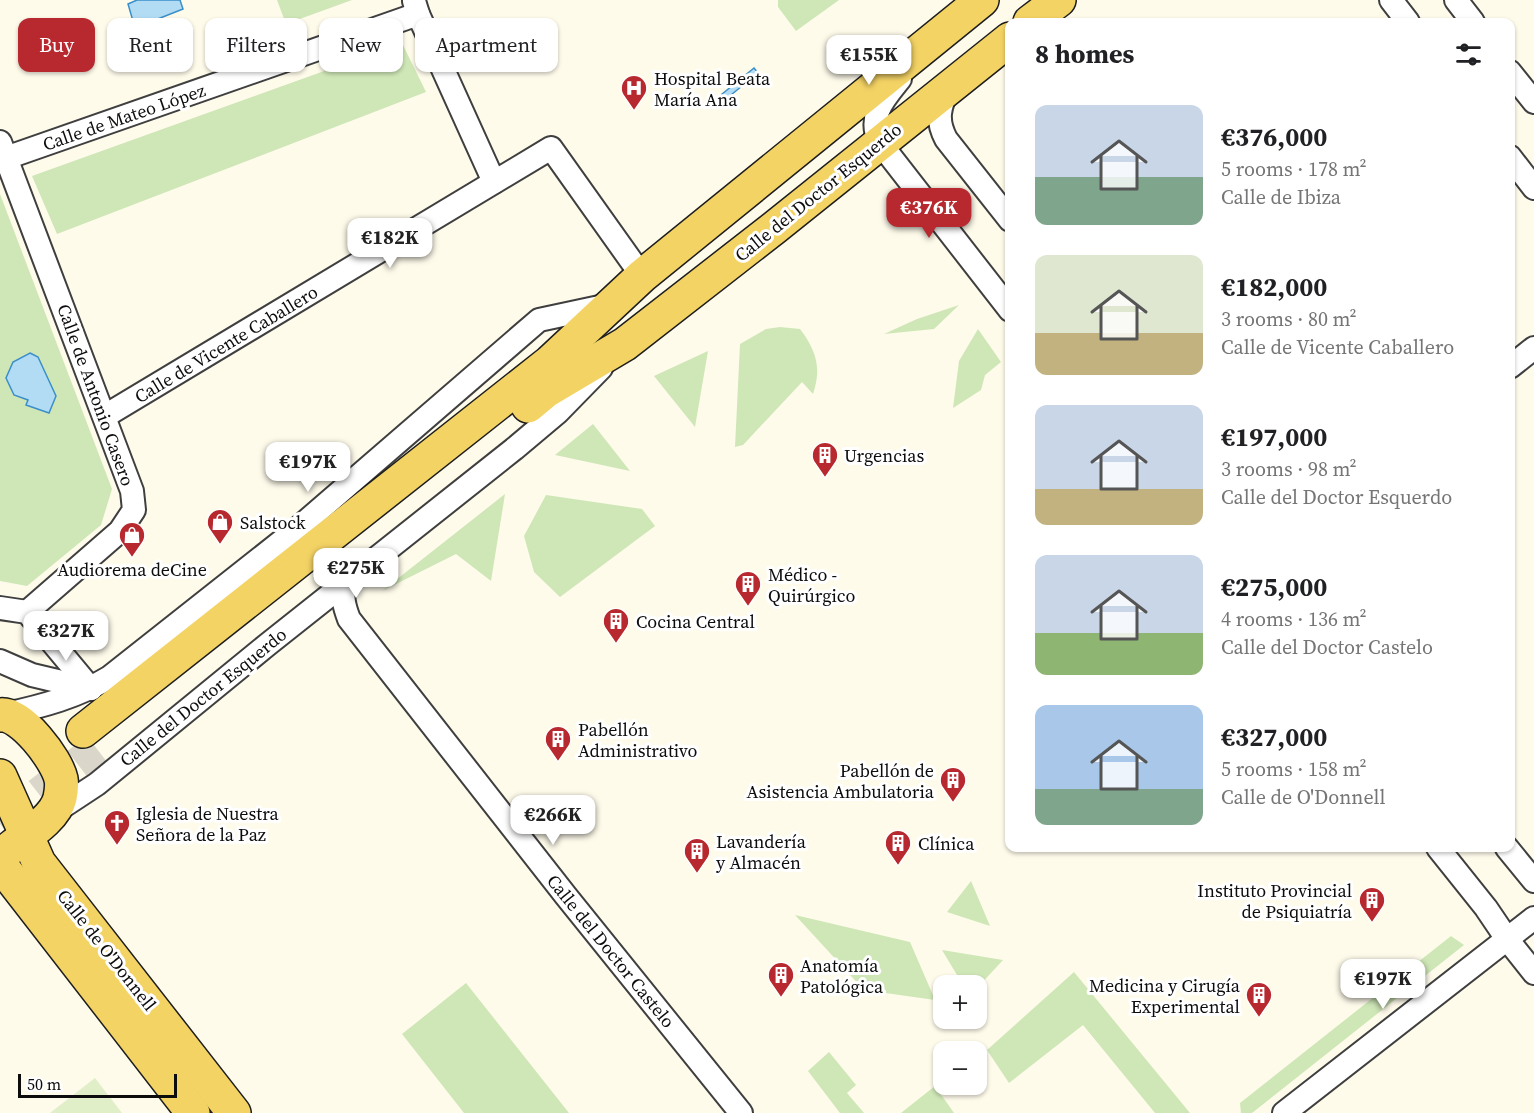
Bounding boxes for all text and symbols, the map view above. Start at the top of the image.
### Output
chip: Buy [18,18,95,72]
chip: Rent [107,18,193,72]
chip: Filters [205,18,307,72]
chip: New [319,18,403,72]
chip: Apartment [415,18,558,72]
pin: €155K [827,35,911,86]
text: 8 homes [1035,36,1134,72]
icon: filters [1452,38,1485,71]
text: €155K [840,40,898,68]
place label: Hospital Beata María Ana [654,66,771,112]
hospital icon: Hospital Beata María Ana [619,73,649,111]
street label: Calle de Mateo López [39,77,209,157]
street label: Calle del Doctor Esquerdo [729,117,907,267]
text: €376,000 [1221,119,1327,155]
icon: home [1083,129,1155,201]
text: 5 rooms · 178 m² [1221,155,1367,183]
text: Calle de Ibiza [1221,183,1341,211]
pin: €376K [887,188,971,239]
text: €376K [900,193,958,221]
pin: €182K [348,218,432,269]
text: €182K [361,223,419,251]
text: €182,000 [1221,269,1327,305]
street label: Calle de Vicente Caballero [130,279,323,409]
icon: home [1083,279,1155,351]
street label: Calle de Antonio Casero [51,301,141,490]
text: 3 rooms · 80 m² [1221,305,1357,333]
text: Calle de Vicente Caballero [1221,333,1454,361]
text: €197,000 [1221,419,1327,455]
icon: home [1083,429,1155,501]
building icon: Urgencias [810,440,840,478]
pin: €197K [266,442,350,493]
place label: Urgencias [844,443,925,468]
text: €197K [279,447,337,475]
text: 3 rooms · 98 m² [1221,455,1357,483]
text: Calle del Doctor Esquerdo [1221,483,1452,511]
shop icon: Salstock [205,507,235,545]
place label: Salstock [240,510,306,535]
shop icon: Audiorema deCine [117,520,147,558]
pin: €275K [314,548,398,599]
text: €275K [327,553,385,581]
place label: Audiorema deCine [57,557,207,582]
place label: Médico - Quirúrgico [768,562,856,608]
building icon: Médico - Quirúrgico [733,569,763,607]
text: €275,000 [1221,569,1327,605]
icon: home [1083,579,1155,651]
text: 4 rooms · 136 m² [1221,605,1367,633]
building icon: Cocina Central [601,606,631,644]
place label: Cocina Central [636,609,755,634]
pin: €327K [24,611,108,662]
text: €327K [37,616,95,644]
street label: Calle del Doctor Esquerdo [114,622,292,772]
text: Calle del Doctor Castelo [1221,633,1433,661]
place label: Pabellón Administrativo [578,717,698,763]
text: €327,000 [1221,719,1327,755]
building icon: Pabellón Administrativo [543,724,573,762]
icon: home [1083,729,1155,801]
text: 5 rooms · 158 m² [1221,755,1367,783]
place label: Pabellón de Asistencia Ambulatoria [747,758,935,804]
building icon: Pabellón de Asistencia Ambulatoria [938,765,968,803]
text: Calle de O'Donnell [1221,783,1385,811]
pin: €266K [511,795,595,846]
text: €266K [524,800,582,828]
place label: Iglesia de Nuestra Señora de la Paz [136,801,280,847]
church icon: Iglesia de Nuestra Señora de la Paz [102,808,132,846]
building icon: Clínica [883,828,913,866]
place label: Lavandería y Almacén [716,829,807,875]
place label: Clínica [918,831,975,856]
building icon: Lavandería y Almacén [682,836,712,874]
street label: Calle del Doctor Castelo [541,869,681,1033]
place label: Instituto Provincial de Psiquiatría [1197,878,1353,924]
street label: Calle de O'Donnell [52,884,162,1016]
building icon: Instituto Provincial de Psiquiatría [1357,885,1387,923]
place label: Anatomía Patológica [800,953,884,999]
pin: €197K [1341,959,1425,1010]
building icon: Anatomía Patológica [766,960,796,998]
text: €197K [1354,964,1412,992]
place label: Medicina y Cirugía Experimental [1089,973,1241,1019]
map controls [933,975,987,1095]
button: + [933,975,987,1029]
building icon: Medicina y Cirugía Experimental [1244,980,1274,1018]
button: − [933,1041,987,1095]
scale bar [18,1071,177,1098]
text: 50 m [27,1073,61,1095]

